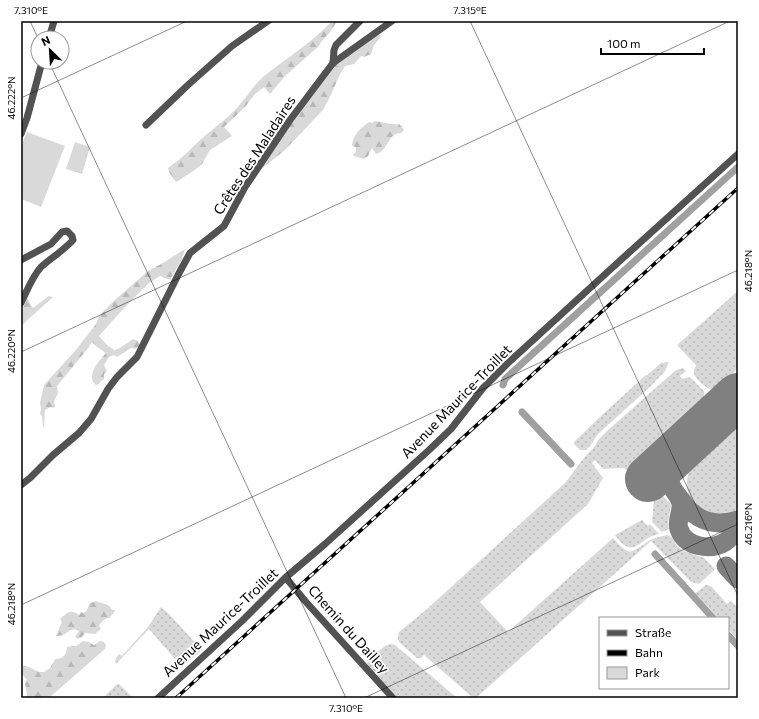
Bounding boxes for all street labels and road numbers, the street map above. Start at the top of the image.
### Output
street label: Crêtes des Maladaires [209,92,299,218]
street label: Avenue Maurice-Troillet [397,340,515,461]
street label: Avenue Maurice-Troillet [159,564,281,680]
street label: Chemin du Dailley [305,581,393,677]

